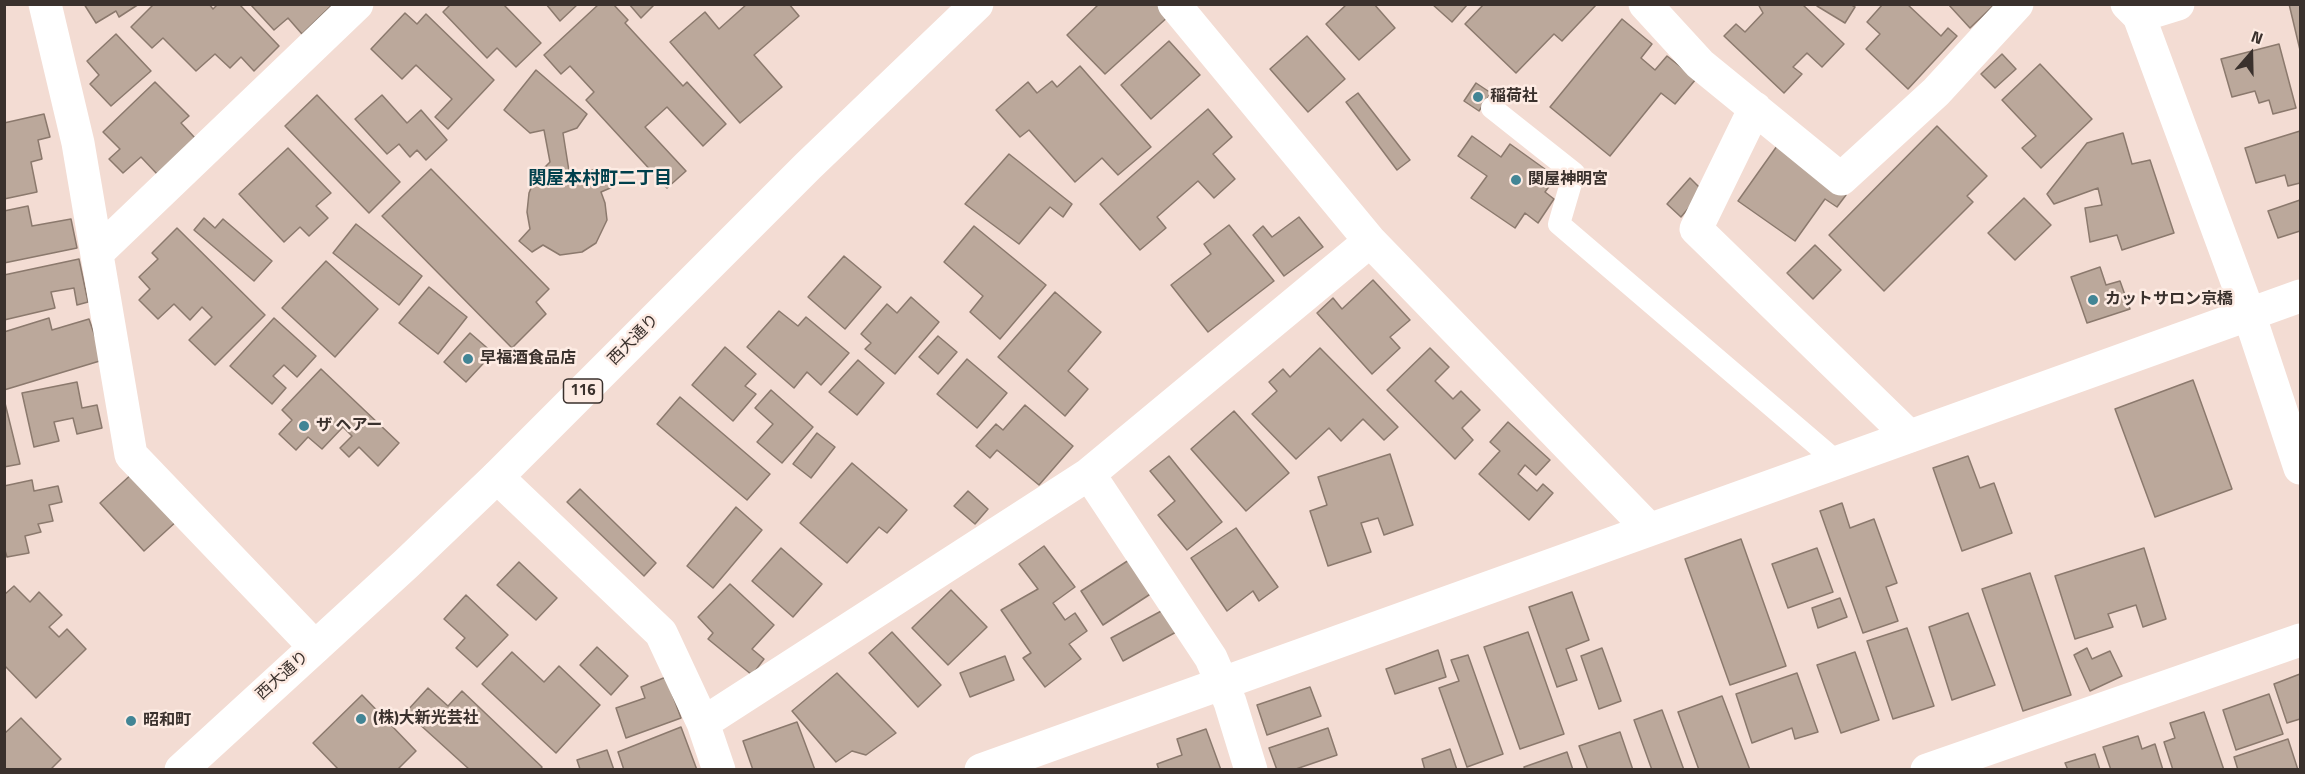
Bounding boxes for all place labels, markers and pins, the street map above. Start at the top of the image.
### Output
place label: 稲荷社 [1490,87,1538,107]
marker: 稲荷社 [1471,90,1485,104]
place label: 関屋神明宮 [1528,170,1608,190]
marker: 関屋神明宮 [1509,173,1523,187]
place label: カットサロン京橋 [2105,290,2233,310]
marker: カットサロン京橋 [2086,293,2100,307]
place label: 早福酒食品店 [480,349,576,369]
marker: 早福酒食品店 [461,352,475,366]
place label: ザ ヘアー [316,416,383,436]
marker: ザ ヘアー [297,419,311,433]
place label: (株)大新光芸社 [373,709,479,729]
place label: 昭和町 [143,711,191,731]
marker: (株)大新光芸社 [354,712,368,726]
marker: 昭和町 [124,714,138,728]

